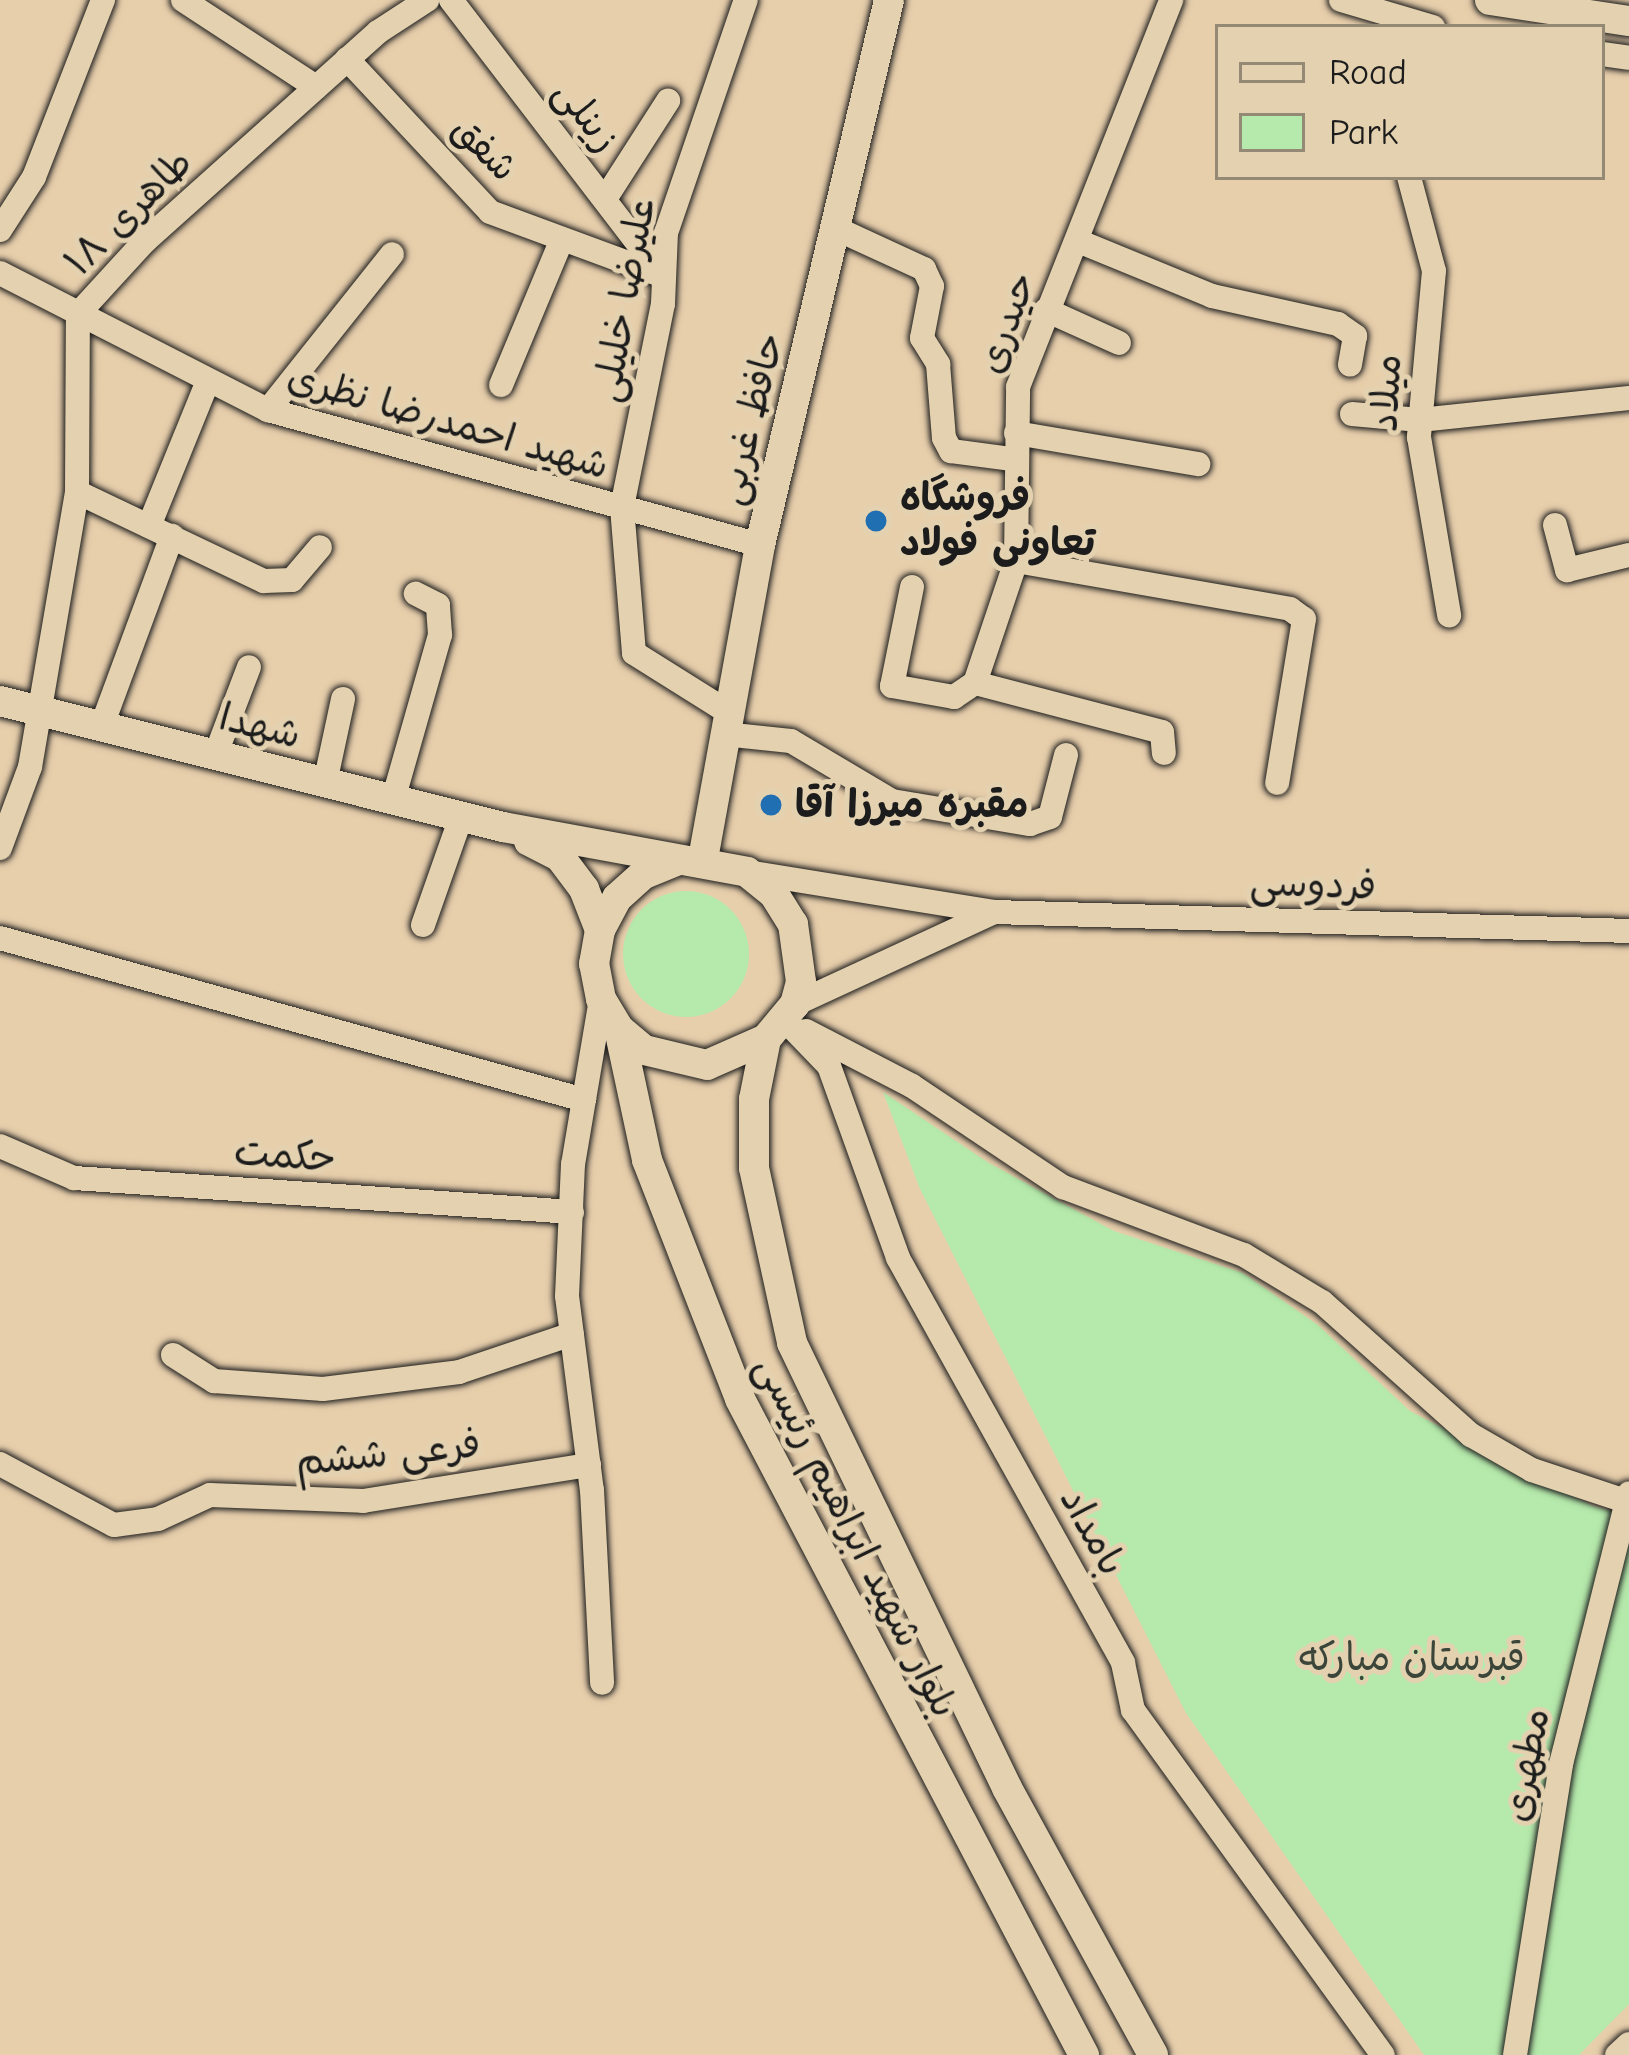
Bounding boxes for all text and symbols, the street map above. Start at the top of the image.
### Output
legend [1215,24,1605,180]
text: Road [1329,52,1407,93]
street label: زینلی [543,70,629,162]
street label: شفق [441,106,527,192]
text: Park [1329,112,1398,153]
street label: طاهری ۱۸ [56,140,202,286]
street label: علیرضا خلیلی [584,194,666,406]
street label: حیدری [967,266,1047,380]
street label: حافظ غربی [707,328,795,510]
street label: میلاد [1362,353,1412,433]
street label: شهید احمدرضا نظری [282,354,614,490]
place label: فروشگاه تعاونی فولاد [900,476,1095,567]
marker: فروشگاه تعاونی فولاد [863,508,889,534]
street label: شهدا [215,694,305,760]
place label: مقبره میرزا آقا [795,782,1029,828]
marker: مقبره میرزا آقا [758,792,784,818]
street label: فردوسی [1249,859,1377,911]
street label: حکمت [233,1129,337,1183]
street label: بلوار شهید ابراهیم رئیسی [744,1348,968,1726]
street label: فرعی ششم [293,1421,483,1487]
street label: بامداد [1049,1480,1135,1584]
park label: قبرستان مبارکه [1299,1635,1525,1681]
street label: مطهری [1493,1704,1561,1826]

